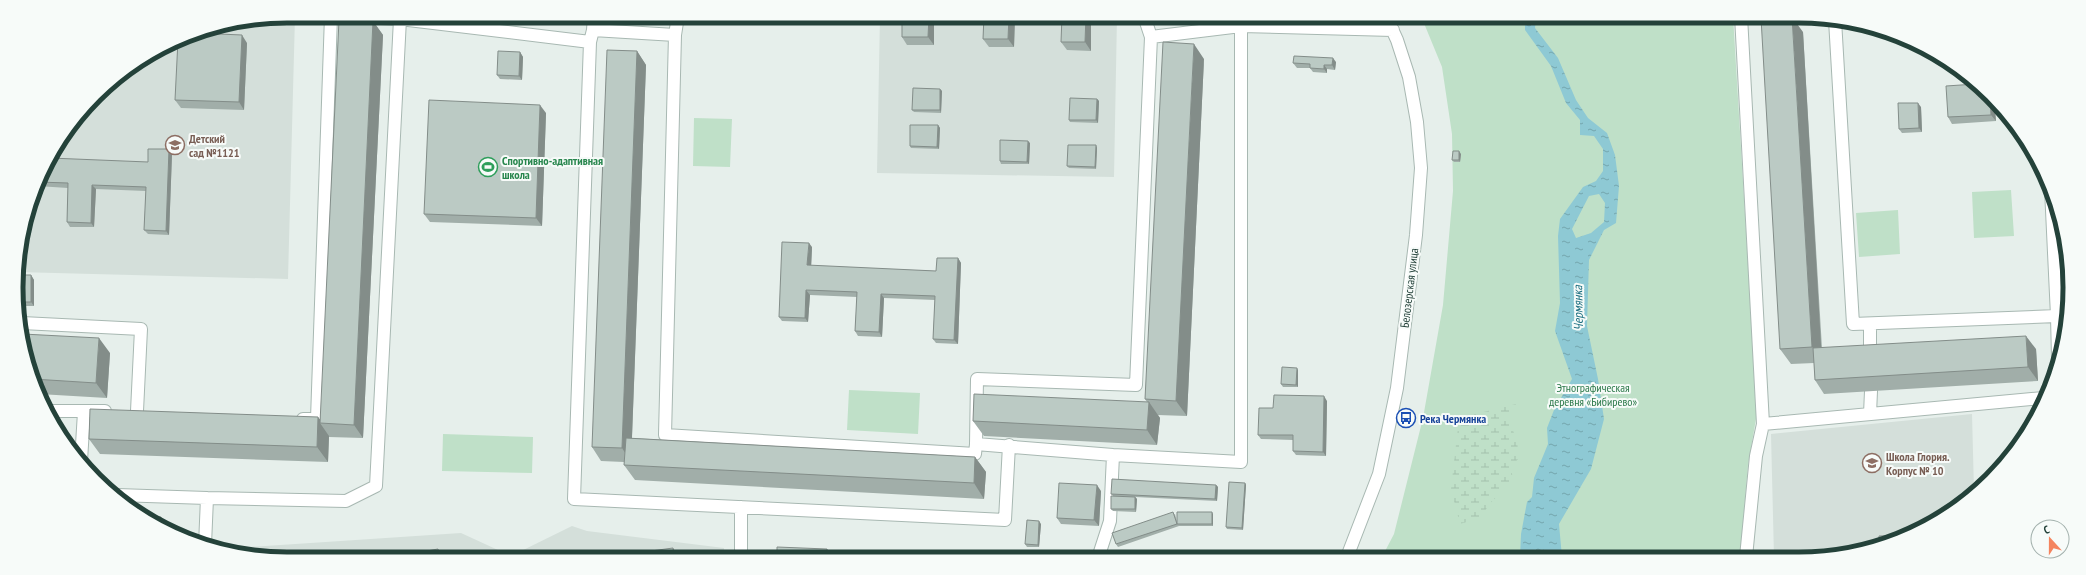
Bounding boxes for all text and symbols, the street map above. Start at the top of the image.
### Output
place label: Детский сад №1121 [189,131,240,160]
school or university icon: Детский сад №1121 [164,134,186,156]
place label: Спортивно-адаптивная школа [502,153,603,182]
sports icon: Спортивно-адаптивная школа [477,156,499,178]
street label: Белозерская улица [1397,247,1421,329]
water label: Чермянка [1569,285,1587,331]
park label: Этнографическая деревня «Бибирево» [1549,380,1637,409]
bus stop icon: Река Чермянка [1395,407,1417,429]
place label: Река Чермянка [1420,411,1486,426]
place label: Школа Глория. Корпус № 10 [1886,449,1950,478]
school or university icon: Школа Глория. Корпус № 10 [1861,452,1883,474]
north arrow [2030,519,2070,559]
text: С [2042,522,2051,537]

